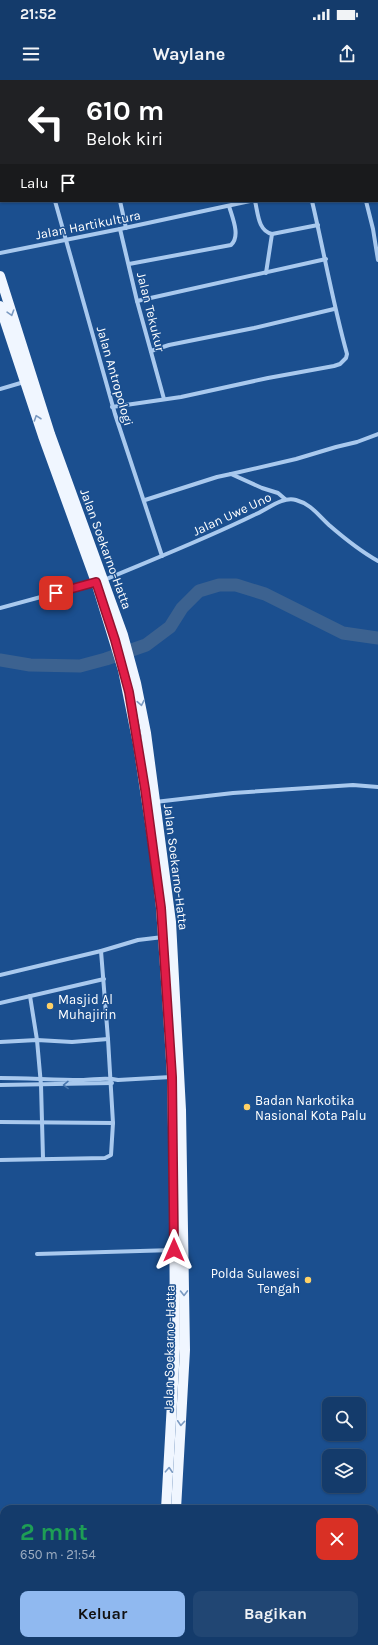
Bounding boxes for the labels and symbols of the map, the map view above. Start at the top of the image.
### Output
street label: Jalan Hartikultura [34,207,142,243]
street label: Jalan Tekukur [134,271,168,354]
one-way arrow [6,309,15,316]
street label: Jalan Antropologi [94,325,136,427]
one-way arrow [33,415,41,422]
street label: Jalan Soekarno-Hatta [77,487,135,611]
street label: Jalan Uwe Uno [190,489,274,539]
pin [39,576,73,610]
one-way arrow [136,700,144,706]
street label: Jalan Soekarno-Hatta [161,803,191,931]
place label: Masjid Al Muhajirin [58,992,116,1022]
marker: Masjid Al Muhajirin [45,1001,55,1011]
one-way arrow [63,1081,69,1089]
place label: Badan Narkotika Nasional Kota Palu [255,1093,367,1123]
marker: Badan Narkotika Nasional Kota Palu [242,1102,252,1112]
position arrow [153,1229,195,1271]
place label: Polda Sulawesi Tengah [211,1266,300,1296]
marker: Polda Sulawesi Tengah [303,1275,313,1285]
street label: Jalan Soekarno-Hatta [160,1284,178,1412]
one-way arrow [180,1290,188,1296]
one-way arrow [176,1420,185,1426]
one-way arrow [165,1467,174,1473]

